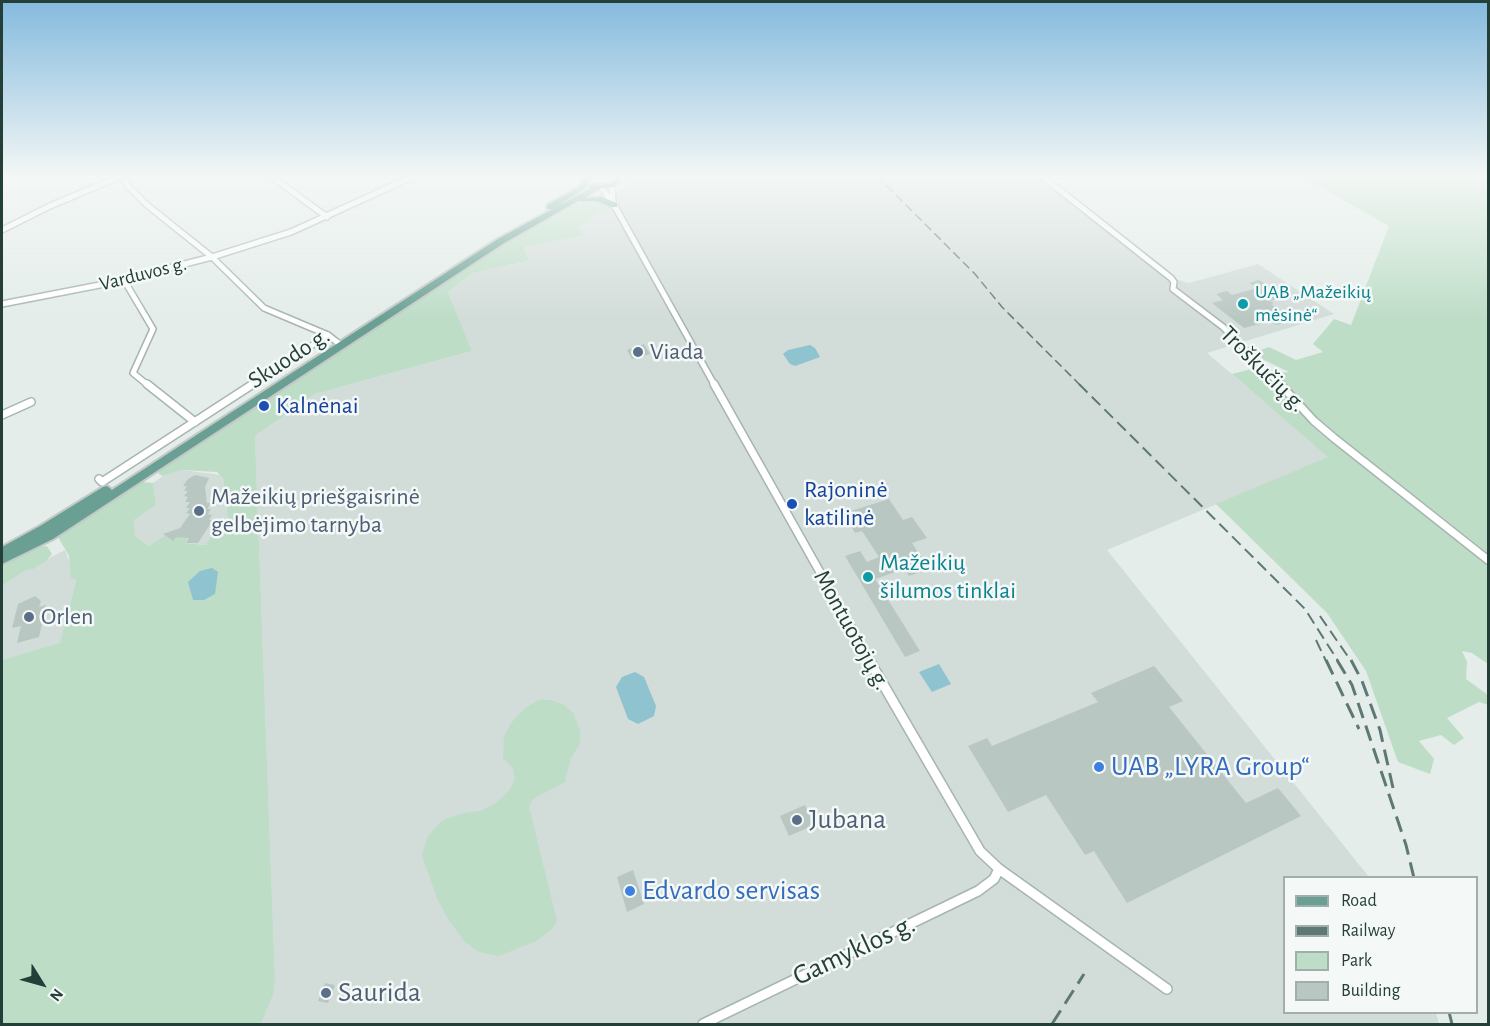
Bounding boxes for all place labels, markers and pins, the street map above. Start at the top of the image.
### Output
place label: UAB „Mažeikių mėsinė“ [1255,280,1371,327]
marker: UAB „Mažeikių mėsinė“ [1236,297,1250,311]
place label: Viada [650,338,704,366]
marker: Viada [631,345,645,359]
place label: Kalnėnai [276,392,359,420]
marker: Kalnėnai [257,399,271,413]
place label: Rajoninė katilinė [804,476,887,532]
place label: Mažeikių priešgaisrinė gelbėjimo tarnyba [211,483,420,539]
marker: Rajoninė katilinė [785,497,799,511]
marker: Mažeikių priešgaisrinė gelbėjimo tarnyba [192,504,206,518]
place label: Mažeikių šilumos tinklai [880,549,1016,605]
marker: Mažeikių šilumos tinklai [861,570,875,584]
place label: Orlen [41,603,93,631]
marker: Orlen [22,610,36,624]
place label: UAB „LYRA Group“ [1111,750,1310,784]
marker: UAB „LYRA Group“ [1092,760,1106,774]
place label: Jubana [809,803,886,837]
marker: Jubana [790,813,804,827]
place label: Edvardo servisas [642,874,820,908]
marker: Edvardo servisas [623,884,637,898]
place label: Saurida [338,976,421,1010]
marker: Saurida [319,986,333,1000]

